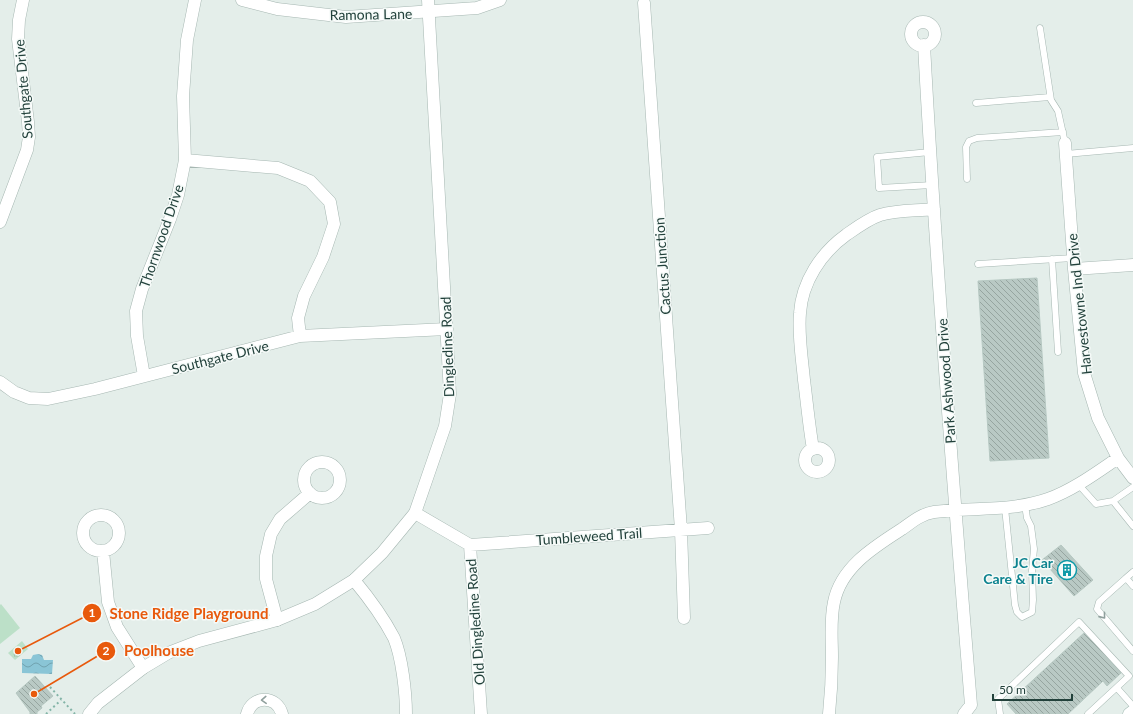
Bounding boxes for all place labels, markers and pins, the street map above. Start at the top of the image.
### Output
place label: JC Car Care & Tire [983,554,1054,587]
building icon: JC Car Care & Tire [1056,559,1078,581]
callout: Stone Ridge Playground [82,600,277,627]
callout: Poolhouse [96,637,202,664]

